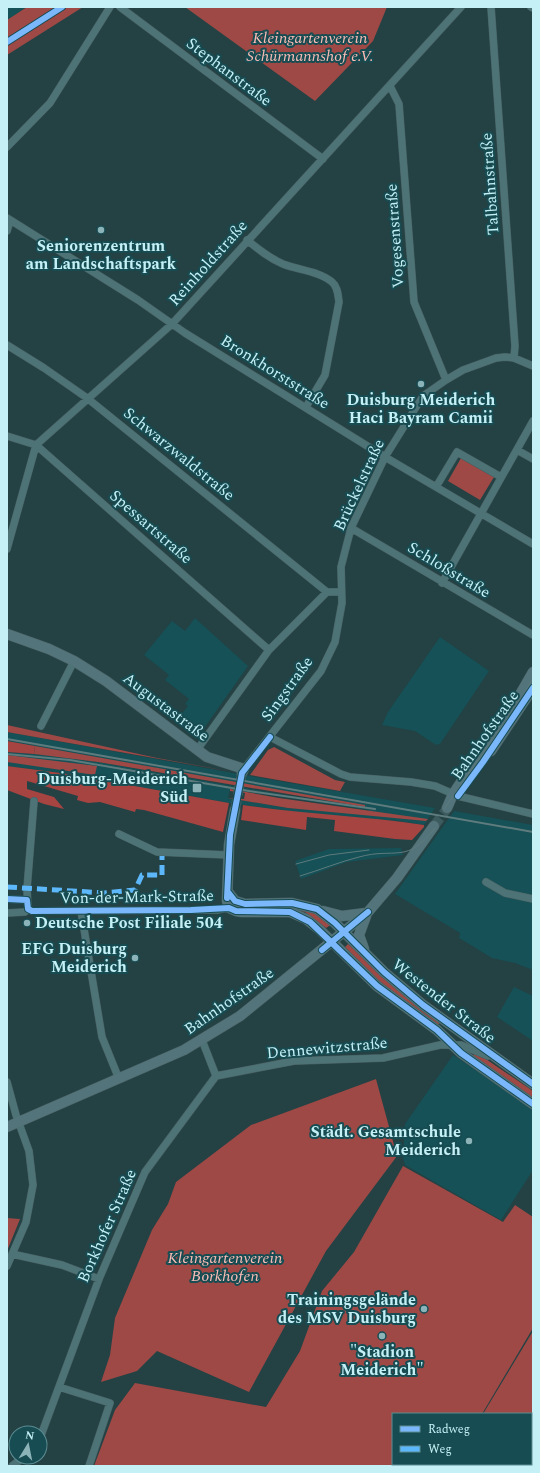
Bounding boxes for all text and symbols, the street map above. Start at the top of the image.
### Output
park label: Kleingartenverein Schürmannshof e.V. [247,26,374,68]
street label: Stephanstraße [181,32,277,112]
street label: Talbahnstraße [474,132,506,236]
street label: Vogesenstraße [379,183,411,289]
street label: Reinholdstraße [163,215,253,311]
marker: Seniorenzentrum am Landschaftspark [96,225,106,235]
place label: Seniorenzentrum am Landschaftspark [26,234,177,276]
street label: Bronkhorststraße [216,329,334,415]
marker: Duisburg Meiderich Haci Bayram Camii [416,379,426,389]
place label: Duisburg Meiderich Haci Bayram Camii [347,388,495,430]
street label: Schwarzwaldstraße [118,401,240,507]
street label: Brückelstraße [327,435,391,535]
street label: Spessartstraße [104,484,198,570]
street label: Schloßstraße [403,536,495,604]
street label: Singstraße [255,651,319,727]
street label: Augustastraße [118,666,214,748]
street label: Bahnhofstraße [445,685,525,785]
place label: Duisburg-Meiderich Süd [37,767,188,809]
marker: Duisburg-Meiderich Süd [191,782,203,794]
street label: Von-der-Mark-Straße [60,884,214,910]
place label: Deutsche Post Filiale 504 [35,911,223,935]
marker: Deutsche Post Filiale 504 [22,918,32,928]
place label: EFG Duisburg Meiderich [21,937,127,979]
marker: EFG Duisburg Meiderich [130,953,140,963]
street label: Westender Straße [387,953,501,1049]
street label: Bahnhofstraße [179,961,279,1041]
street label: Dennewitzstraße [266,1031,388,1065]
place label: Städt. Gesamtschule Meiderich [311,1120,461,1162]
marker: Städt. Gesamtschule Meiderich [464,1136,474,1146]
street label: Borkhofer Straße [71,1165,143,1287]
park label: Kleingartenverein Borkhofen [168,1246,283,1288]
place label: Trainingsgelände des MSV Duisburg [278,1288,416,1330]
marker: Trainingsgelände des MSV Duisburg [419,1304,429,1314]
marker: "Stadion Meiderich" [377,1331,387,1341]
place label: "Stadion Meiderich" [340,1340,424,1382]
legend [392,1413,532,1465]
text: Radweg [428,1420,470,1439]
north arrow [8,1425,48,1465]
text: N [24,1426,36,1445]
text: Weg [428,1440,452,1459]

